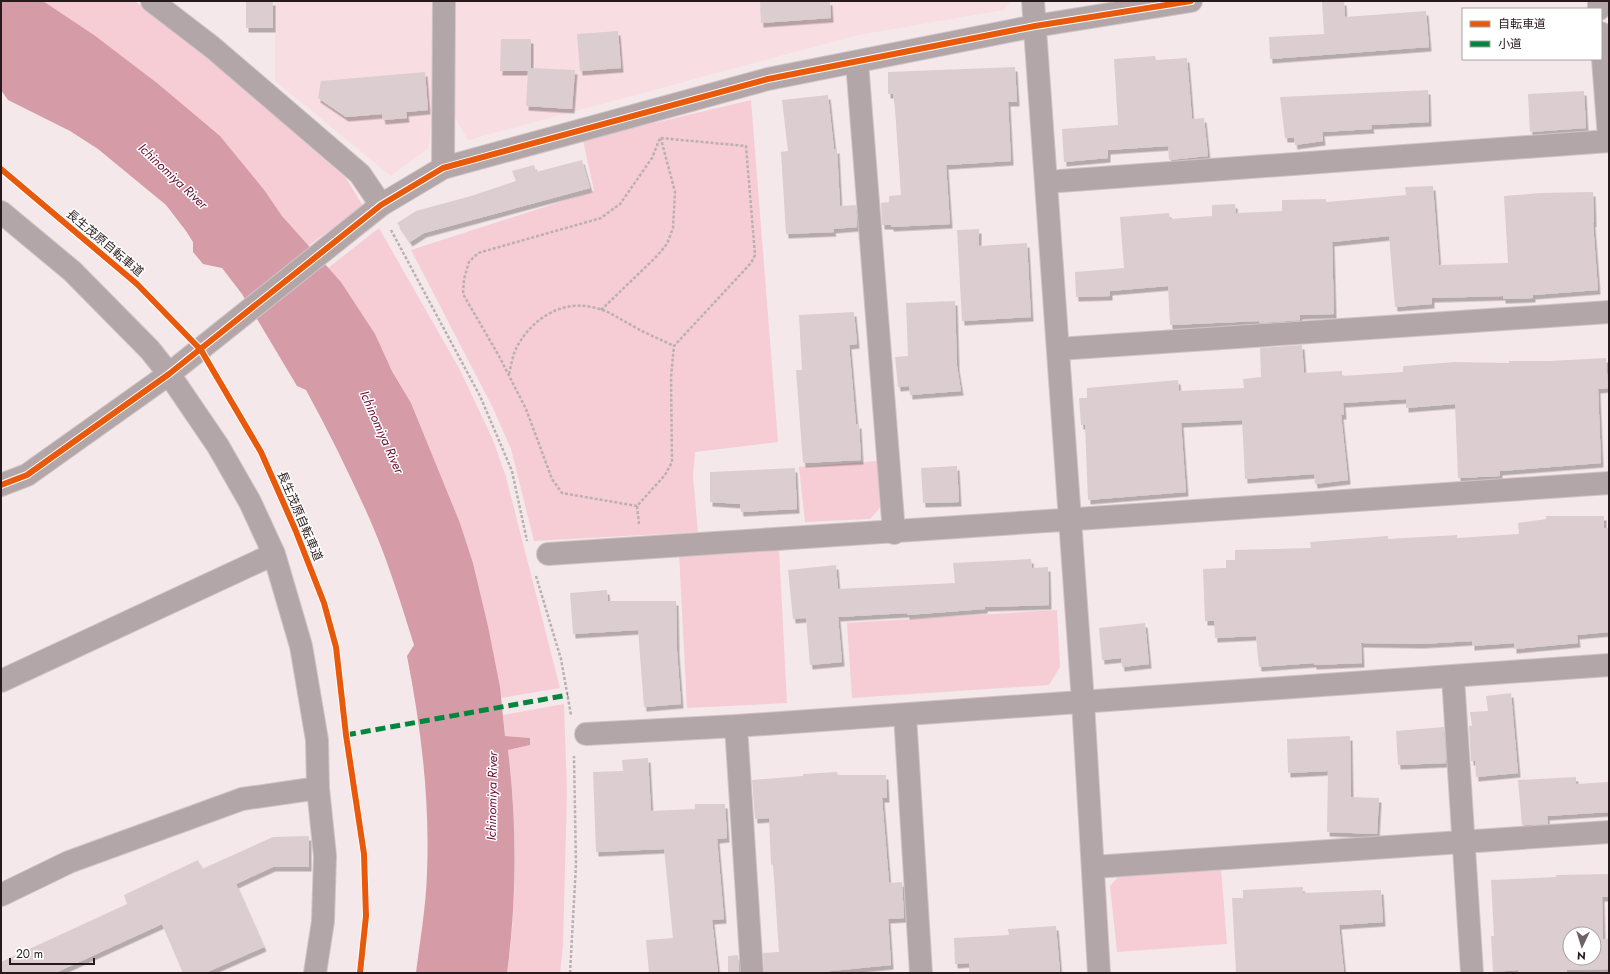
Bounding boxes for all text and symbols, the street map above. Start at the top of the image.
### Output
legend [1462,8,1602,60]
text: 自転車道 [1498,15,1546,33]
text: 小道 [1498,35,1522,53]
water label: Ichinomiya River [134,139,212,214]
street label: 長生茂原自転車道 [62,205,148,281]
water label: Ichinomiya River [355,388,409,477]
street label: 長生茂原自転車道 [273,468,327,564]
water label: Ichinomiya River [482,751,502,841]
north arrow [1562,926,1602,966]
scale bar [10,940,94,966]
text: 20 m [16,945,43,963]
text: N [1576,948,1586,964]

